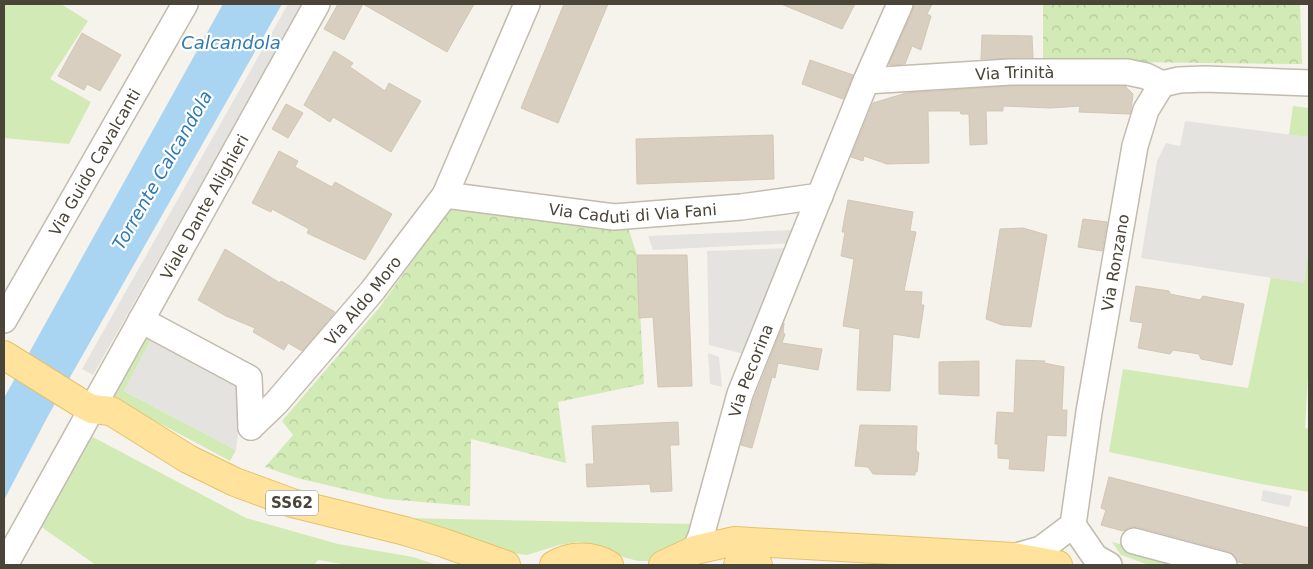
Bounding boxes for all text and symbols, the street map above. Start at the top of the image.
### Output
water label: Calcandola [181,32,281,53]
street label: Via Trinità [975,62,1054,84]
street label: Via Guido Cavalcanti [45,85,144,239]
water label: Torrente Calcandola [108,87,216,253]
street label: Viale Dante Alighieri [156,131,252,283]
street label: Via Caduti di Via Fani [547,199,717,227]
street label: Via Ronzano [1097,212,1133,313]
street label: Via Aldo Moro [320,252,405,349]
street label: Via Pecorina [725,321,777,419]
road number: SS62 [266,490,318,516]

